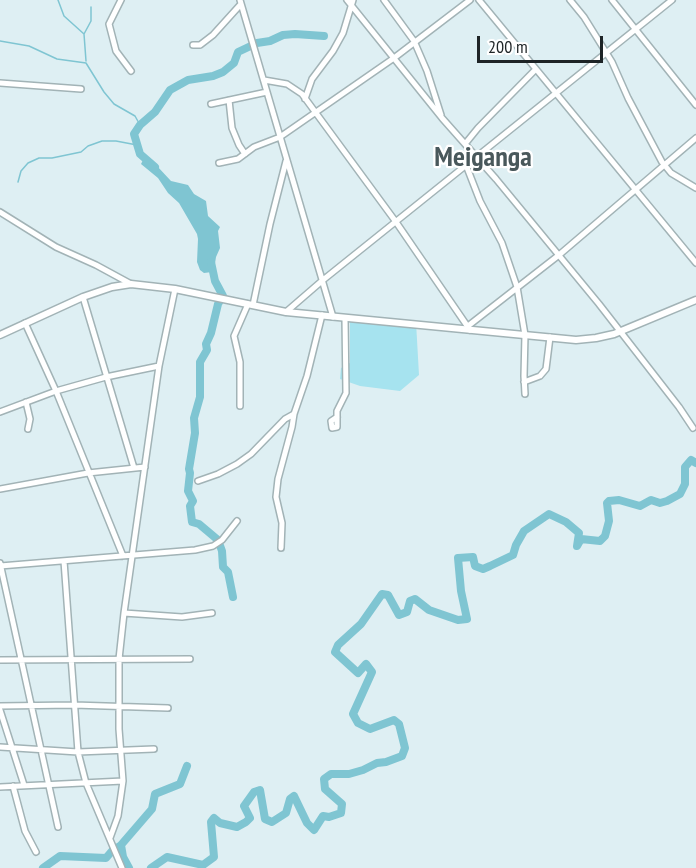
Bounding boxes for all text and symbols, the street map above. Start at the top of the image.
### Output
scale bar [480,24,606,62]
text: 200 m [488,35,528,58]
district label: Meiganga [434,141,532,175]

